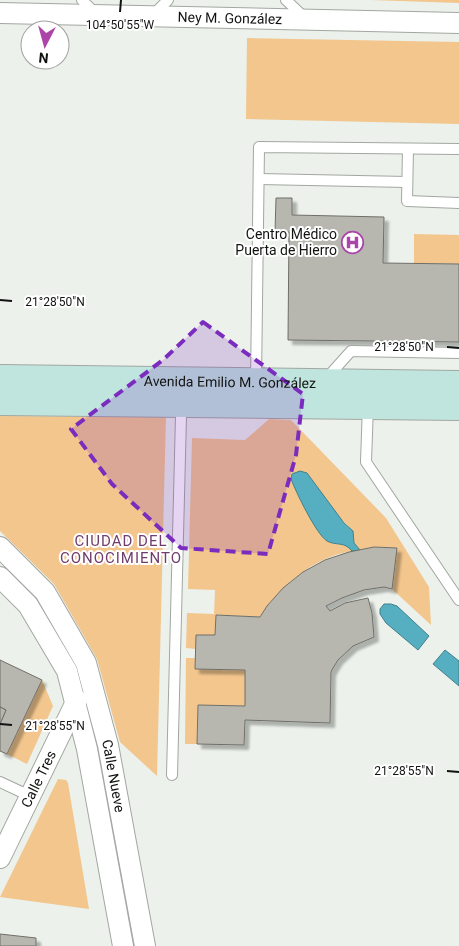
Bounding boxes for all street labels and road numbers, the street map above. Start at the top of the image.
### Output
street label: Ney M. González [178,9,282,27]
street label: Avenida Emilio M. González [144,373,316,391]
street label: Calle Nueve [99,738,128,814]
street label: Calle Tres [18,748,59,810]

